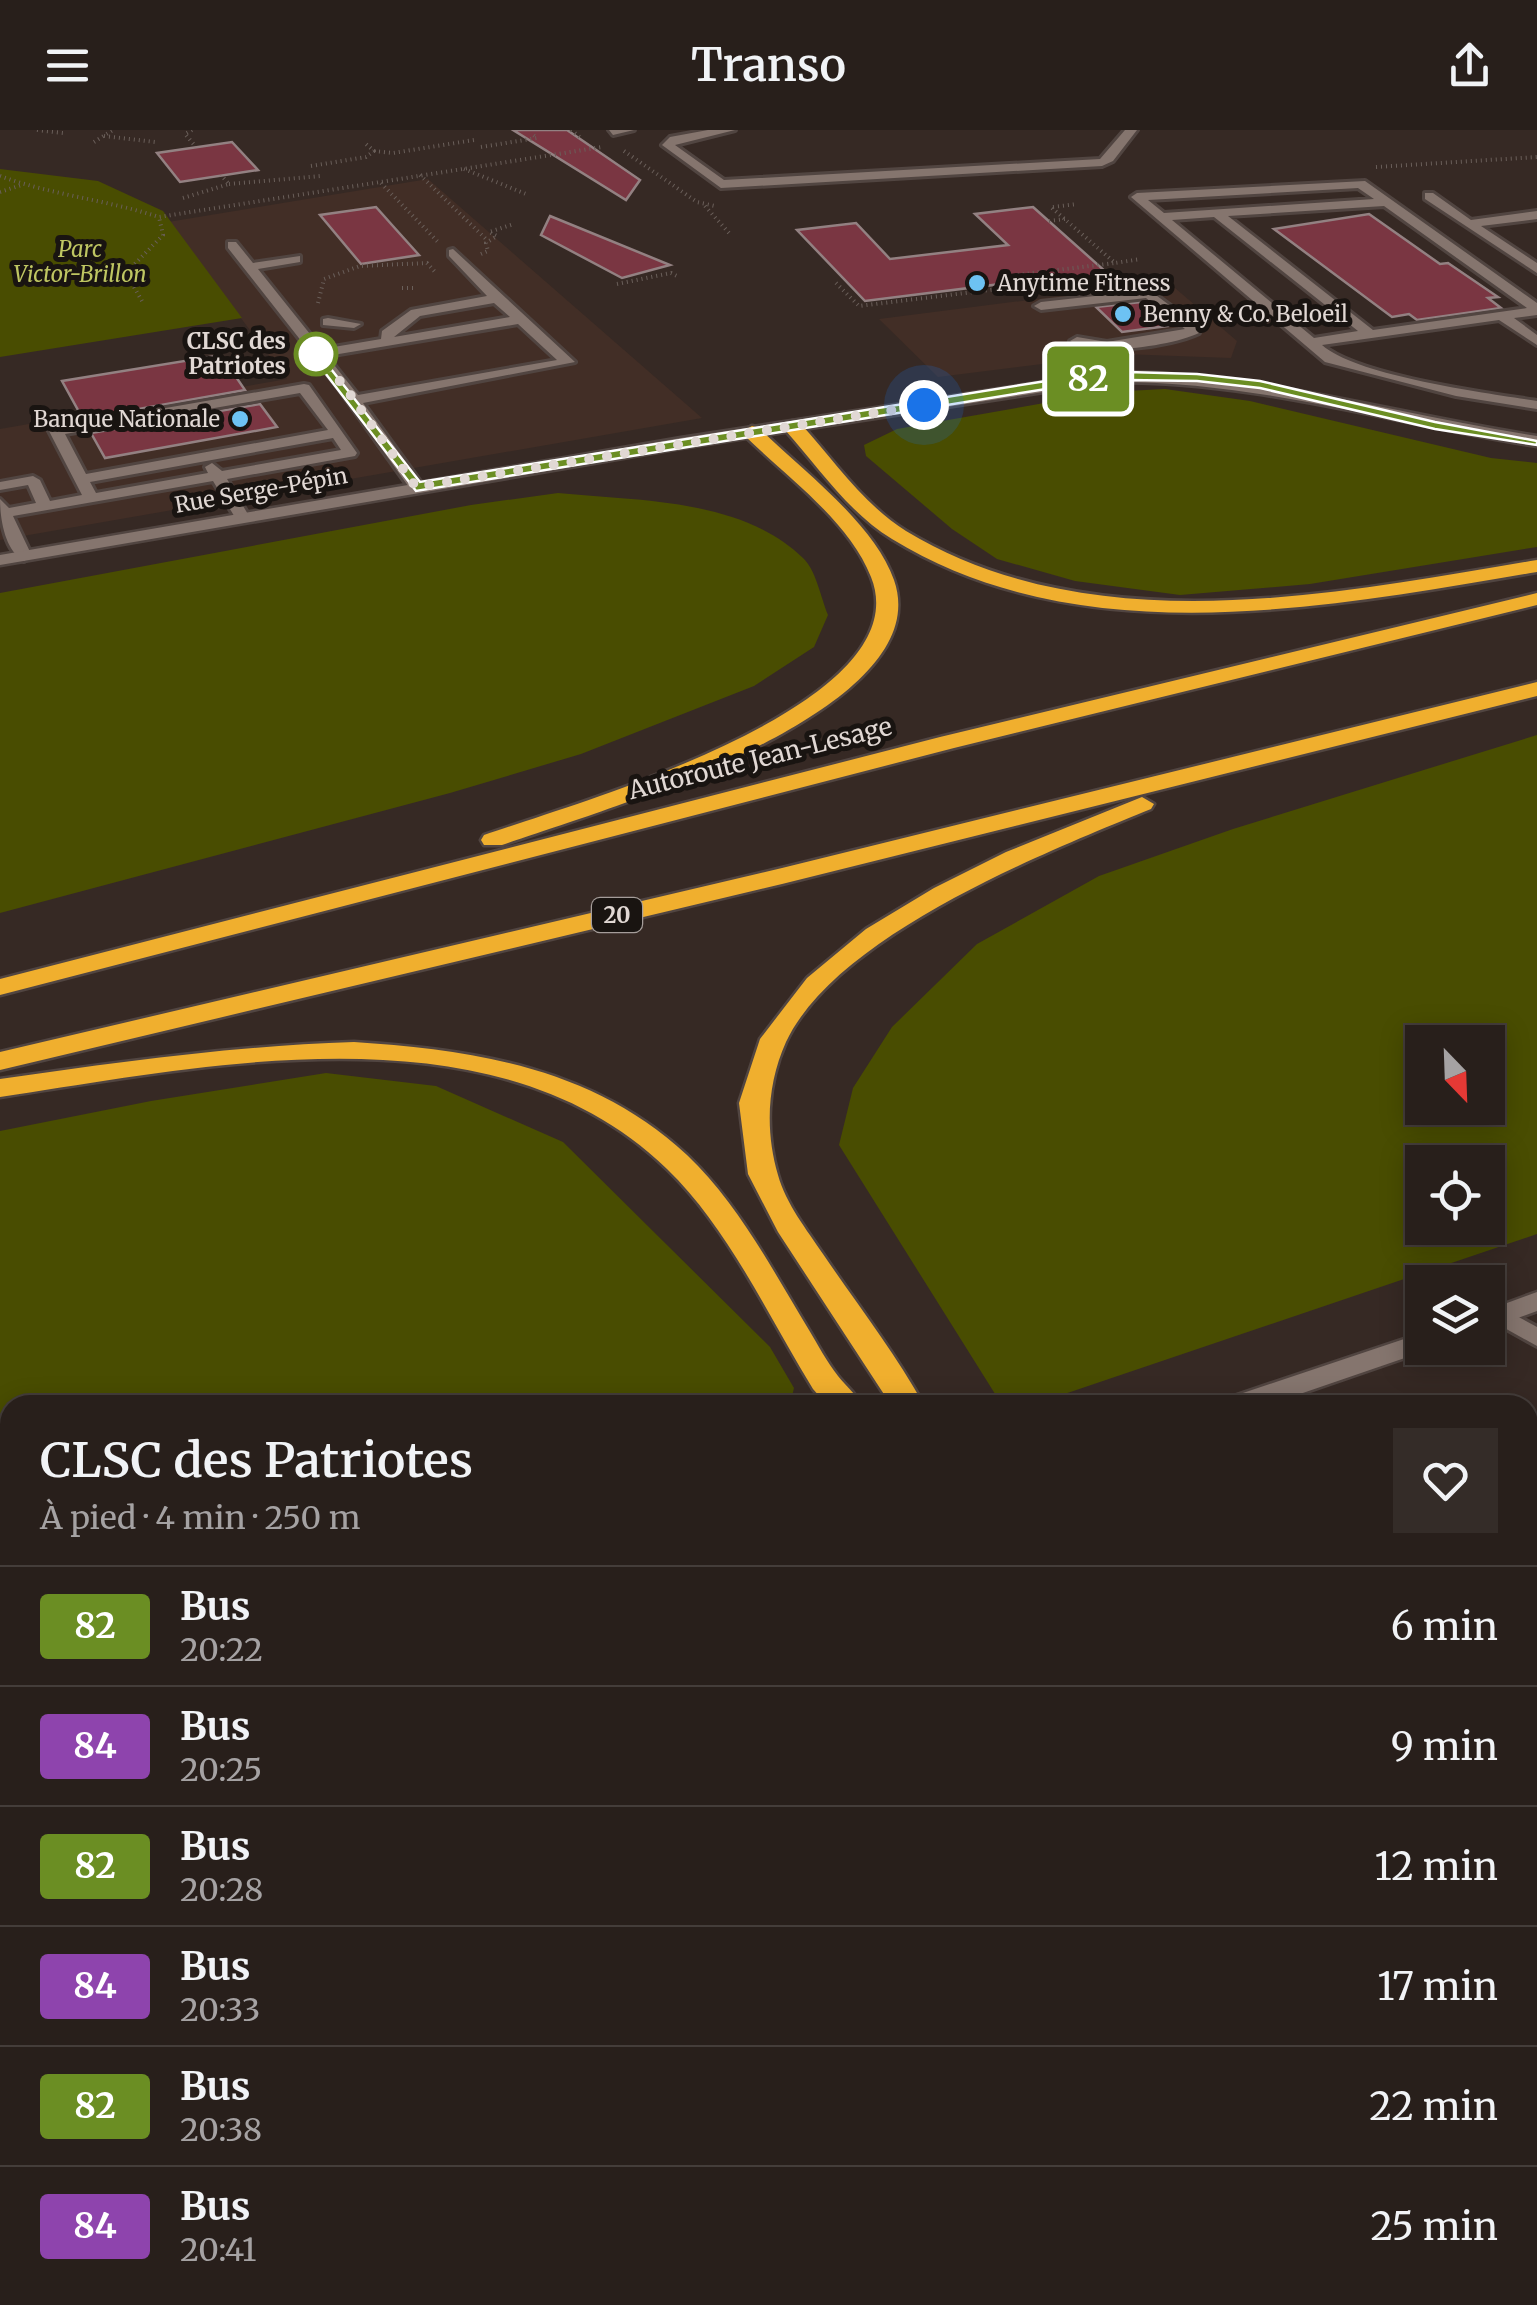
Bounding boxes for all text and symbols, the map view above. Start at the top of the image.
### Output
text: Transo [691,37,846,93]
icon: menu [40,38,95,93]
icon: share [1442,38,1497,93]
park label: Parc Victor-Brillon [14,235,147,288]
place label: Anytime Fitness [996,269,1170,297]
marker: Anytime Fitness [966,272,988,294]
place label: Benny & Co. Beloeil [1143,300,1348,328]
marker: Benny & Co. Beloeil [1112,303,1134,325]
place label: CLSC des Patriotes [187,327,286,380]
marker: CLSC des Patriotes [295,333,337,375]
line badge: 82 [1043,346,1133,412]
text: 82 [1067,357,1109,401]
your location [899,380,949,430]
place label: Banque Nationale [33,405,220,433]
marker: Banque Nationale [229,408,251,430]
street label: Rue Serge-Pépin [172,461,350,519]
street label: Autoroute Jean-Lesage [624,710,895,806]
road number: 20 [592,898,642,932]
north arrow [1405,1025,1505,1125]
map controls [1405,1025,1505,1365]
button: locate [1405,1145,1505,1245]
button: layers [1405,1265,1505,1365]
button: heart [1393,1428,1498,1533]
text: CLSC des Patriotes [40,1430,473,1490]
text: À pied · 4 min · 250 m [40,1498,361,1538]
text: Bus [180,1583,250,1630]
text: 6 min [1391,1603,1498,1650]
text: 82 [74,1604,116,1648]
text: 20:22 [180,1630,263,1670]
text: Bus [180,1703,250,1750]
text: 9 min [1391,1723,1498,1770]
text: 84 [73,1724,117,1768]
text: 20:25 [180,1750,262,1790]
text: Bus [180,1823,250,1870]
text: 12 min [1375,1843,1498,1890]
text: 82 [74,1844,116,1888]
text: 20:28 [180,1870,263,1910]
text: Bus [180,1943,250,1990]
text: 17 min [1377,1963,1498,2010]
text: 84 [73,1964,117,2008]
text: 20:33 [180,1990,260,2030]
text: Bus [180,2063,250,2110]
text: 22 min [1369,2083,1498,2130]
text: 82 [74,2084,116,2128]
text: 20:38 [180,2110,262,2150]
text: Bus [180,2183,250,2230]
text: 25 min [1370,2203,1498,2250]
text: 84 [73,2204,117,2248]
text: 20:41 [180,2230,256,2270]

